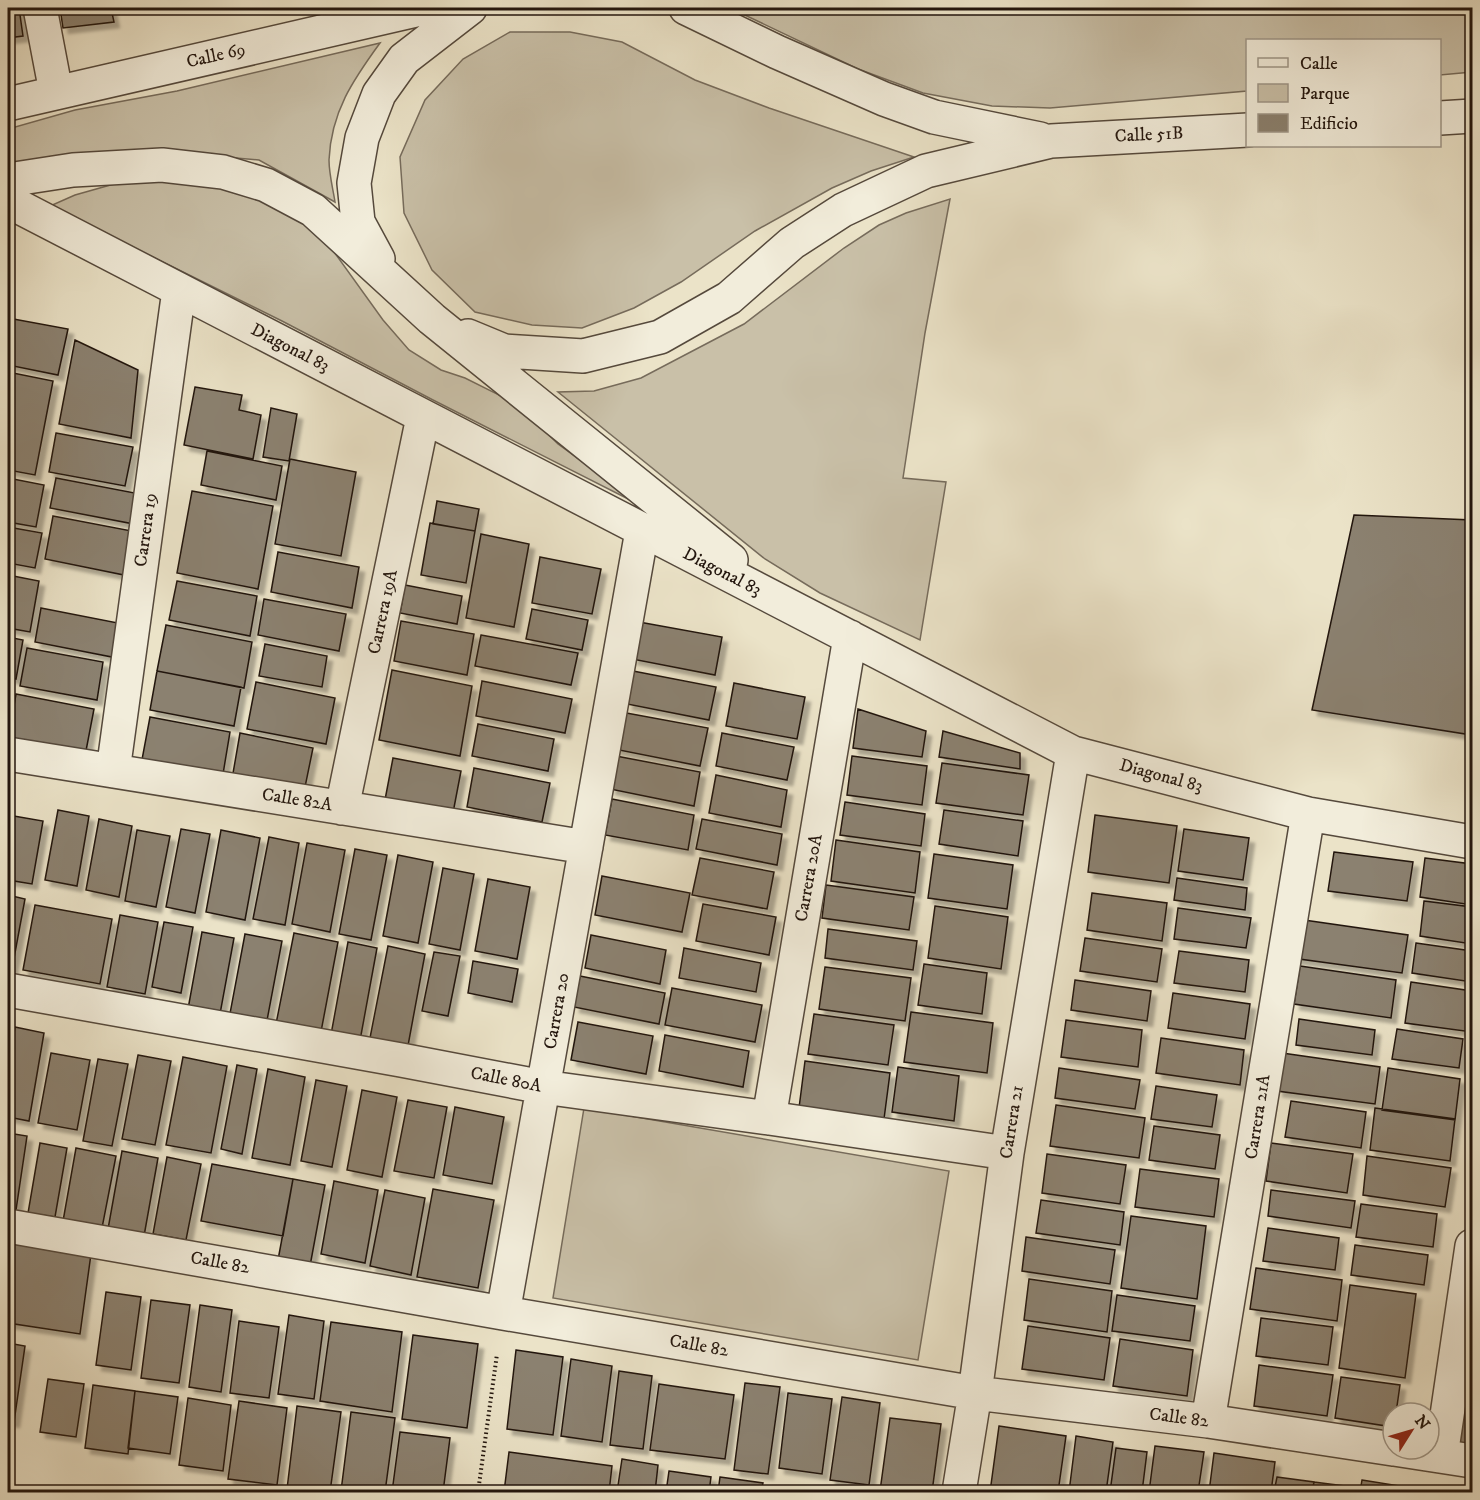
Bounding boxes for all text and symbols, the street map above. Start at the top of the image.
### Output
street label: Calle 69 [184,39,248,73]
legend [1246,39,1441,147]
text: Calle [1300,53,1338,75]
text: Parque [1300,83,1350,105]
text: Edificio [1300,113,1358,135]
street label: Calle 51B [1114,122,1184,148]
street label: Diagonal 83 [247,319,333,377]
street label: Carrera 19 [130,492,162,568]
street label: Diagonal 83 [679,543,765,601]
street label: Carrera 19A [363,567,403,656]
street label: Diagonal 83 [1117,754,1205,798]
street label: Calle 82A [260,784,334,817]
street label: Carrera 20A [790,832,828,924]
street label: Carrera 20 [539,971,575,1051]
street label: Calle 80A [469,1062,544,1098]
street label: Carrera 21A [1240,1072,1276,1161]
street label: Carrera 21 [995,1084,1029,1160]
street label: Calle 82 [189,1247,251,1279]
street label: Calle 82 [668,1330,730,1362]
north arrow [1381,1401,1441,1461]
street label: Calle 82 [1148,1403,1210,1433]
text: N [1410,1411,1434,1434]

